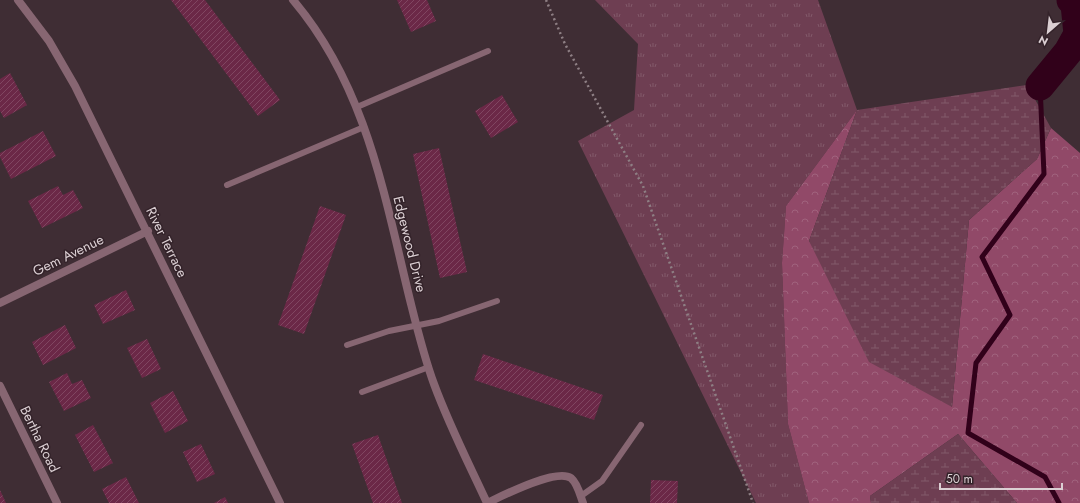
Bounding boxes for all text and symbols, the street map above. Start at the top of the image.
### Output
north arrow [1028,12,1068,52]
text: N [1036,32,1051,50]
street label: Edgewood Drive [388,194,432,294]
street label: River Terrace [141,203,193,281]
street label: Gem Avenue [29,229,107,281]
street label: Bertha Road [15,402,65,476]
scale bar [940,465,1062,491]
text: 50 m [946,470,973,488]

